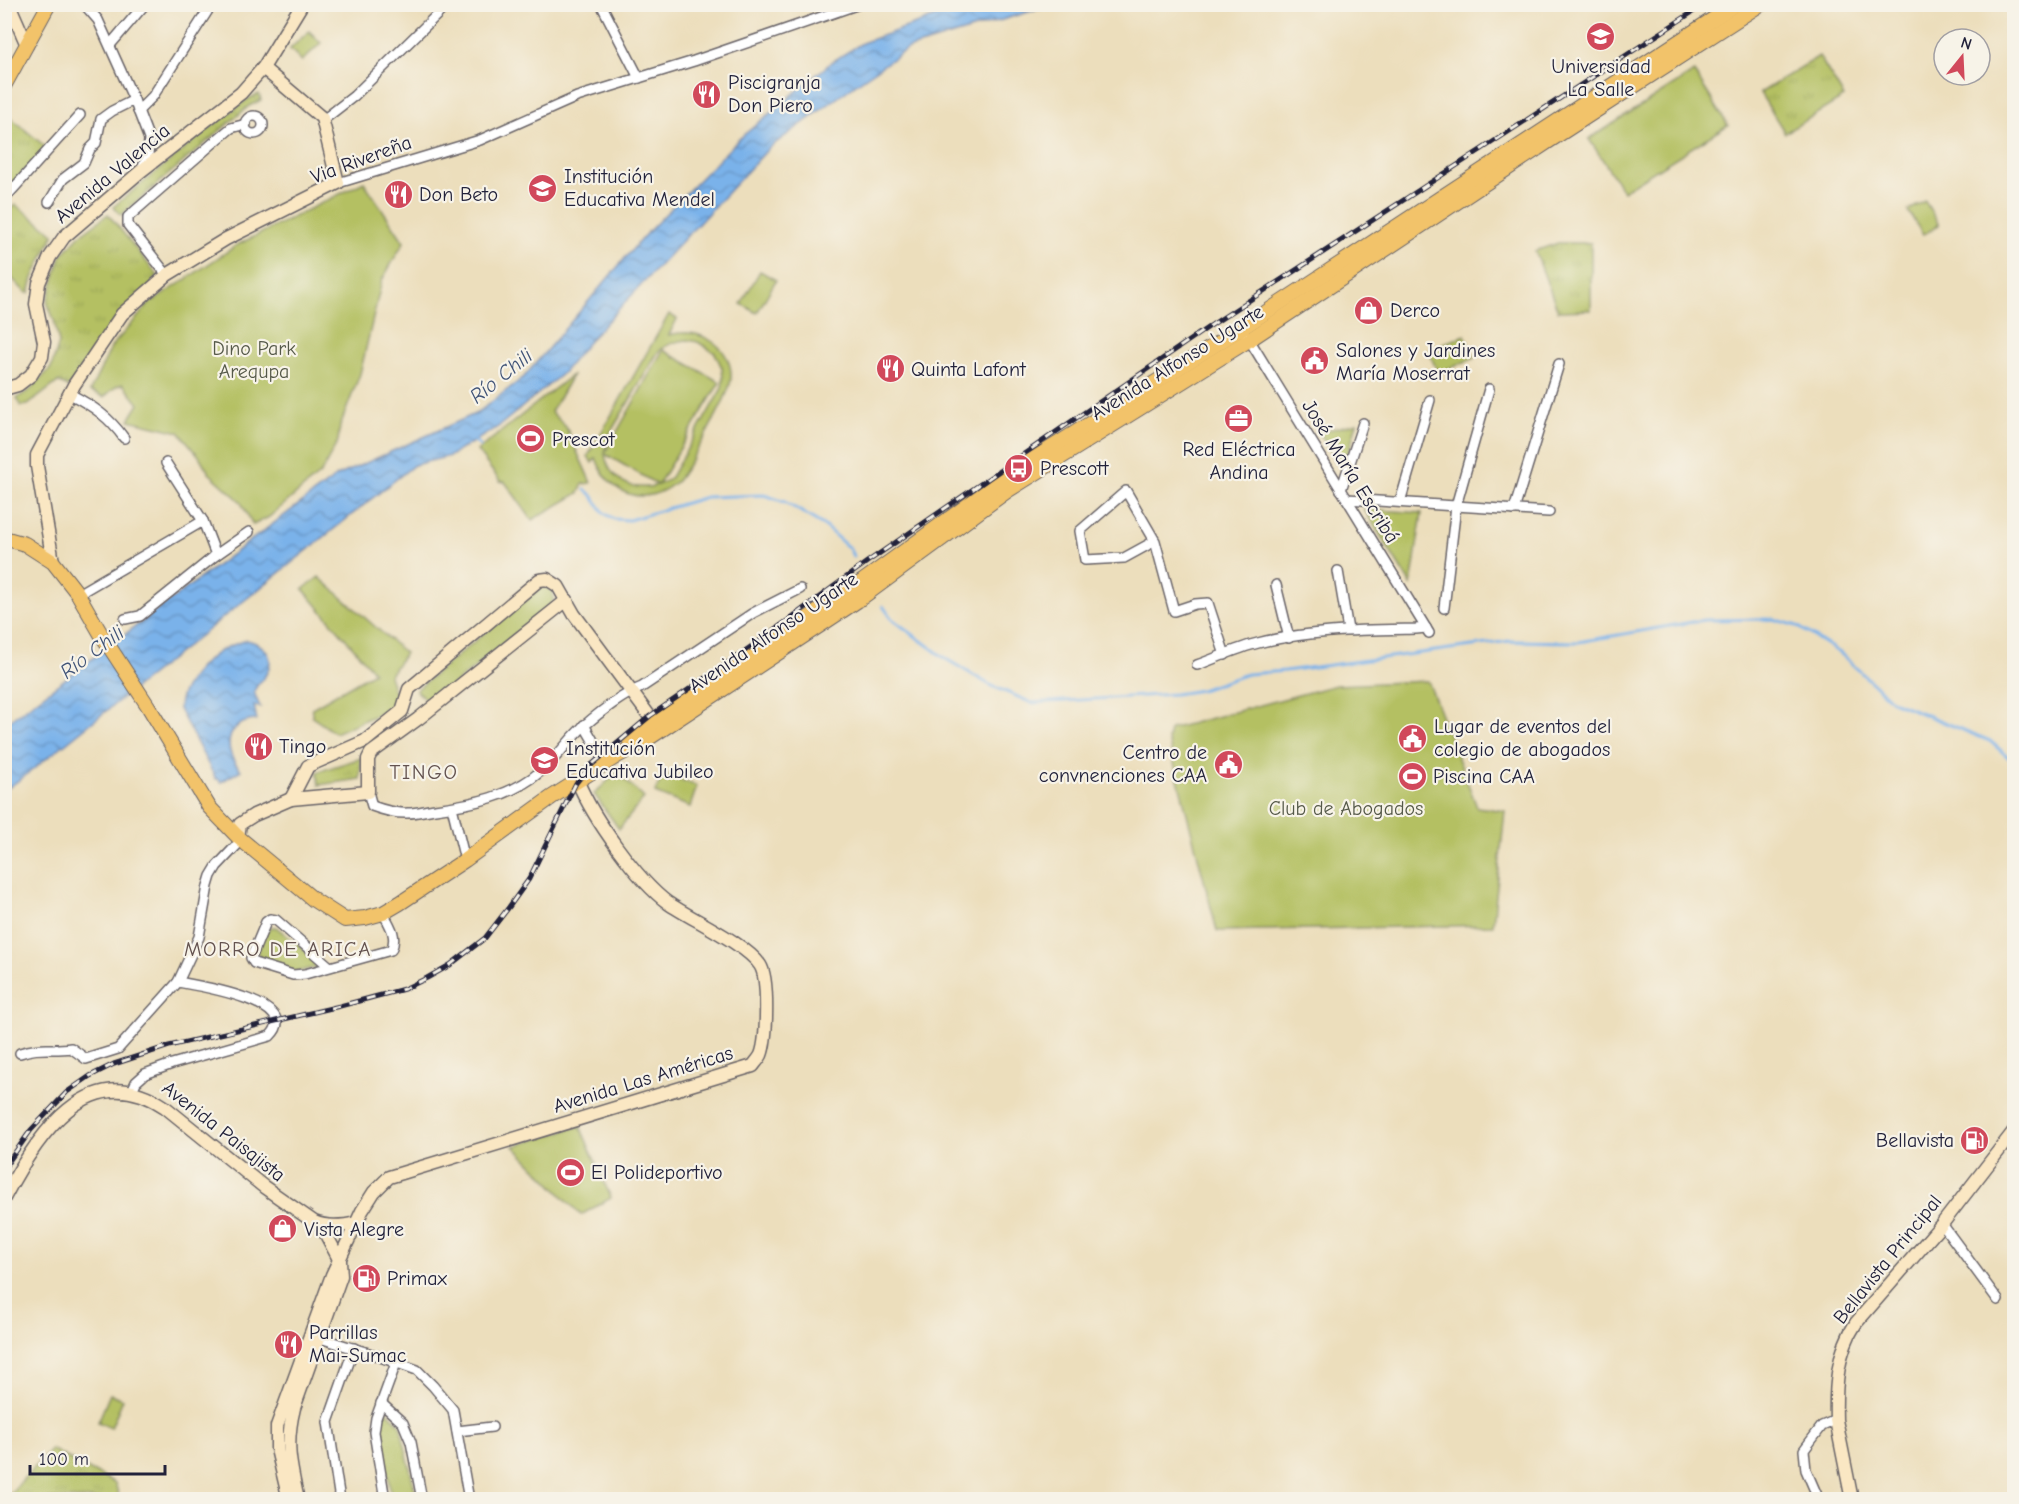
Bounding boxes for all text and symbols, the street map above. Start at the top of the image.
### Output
school or university icon: Universidad La Salle [1585,20,1617,52]
north arrow [1932,27,1992,87]
text: N [1959,34,1974,54]
place label: Universidad La Salle [1551,55,1651,101]
place label: Piscigranja Don Piero [728,71,821,117]
restaurant icon: Piscigranja Don Piero [691,78,723,110]
street label: Avenida Valencia [50,119,174,228]
street label: Via Rivereña [308,131,415,188]
place label: Institución Educativa Mendel [564,165,715,211]
school or university icon: Institución Educativa Mendel [527,172,559,204]
restaurant icon: Don Beto [382,178,414,210]
place label: Don Beto [419,183,498,206]
shop icon: Derco [1353,294,1385,326]
place label: Derco [1390,299,1440,322]
street label: Avenida Alfonso Ugarte [1087,300,1268,425]
park label: Dino Park Arequpa [212,337,296,383]
place label: Salones y Jardines María Moserrat [1336,339,1495,385]
water label: Río Chili [465,343,537,409]
public building icon: Salones y Jardines María Moserrat [1299,345,1331,377]
restaurant icon: Quinta Lafont [874,353,906,385]
place label: Quinta Lafont [911,358,1027,381]
street label: José María Escribá [1297,395,1404,547]
office icon: Red Eléctrica Andina [1223,403,1255,435]
sports icon: Prescot [515,423,547,455]
place label: Prescot [552,428,616,451]
place label: Red Eléctrica Andina [1182,438,1296,484]
bus stop icon: Prescott [1003,452,1035,484]
place label: Prescott [1040,457,1110,480]
street label: Avenida Alfonso Ugarte [684,567,862,698]
water label: Río Chili [55,620,129,684]
place label: Lugar de eventos del colegio de abogados [1434,715,1611,761]
public building icon: Lugar de eventos del colegio de abogados [1397,722,1429,754]
restaurant icon: Tingo [242,730,274,762]
place label: Tingo [279,735,326,758]
place label: Institución Educativa Jubileo [566,737,714,783]
place label: Centro de convnenciones CAA [1039,741,1207,787]
school or university icon: Institución Educativa Jubileo [529,744,561,776]
public building icon: Centro de convnenciones CAA [1212,748,1244,780]
district label: TINGO [389,760,459,784]
sports icon: Piscina CAA [1396,760,1428,792]
place label: Piscina CAA [1433,765,1535,788]
park label: Club de Abogados [1269,797,1423,820]
district label: MORRO DE ARICA [184,937,372,961]
street label: Avenida Las Américas [550,1041,736,1118]
street label: Avenida Paisajista [158,1076,290,1187]
fuel station icon: Bellavista [1959,1124,1991,1156]
place label: Bellavista [1876,1129,1954,1152]
sports icon: El Polideportivo [554,1156,586,1188]
place label: El Polideportivo [591,1161,723,1184]
street label: Bellavista Principal [1828,1190,1946,1328]
shop icon: Vista Alegre [267,1213,299,1245]
place label: Vista Alegre [304,1218,404,1241]
fuel station icon: Primax [350,1262,382,1294]
place label: Primax [387,1267,448,1290]
place label: Parrillas Mai-Sumac [309,1321,407,1367]
restaurant icon: Parrillas Mai-Sumac [272,1328,304,1360]
scale bar [30,1438,165,1476]
text: 100 m [39,1449,89,1470]

